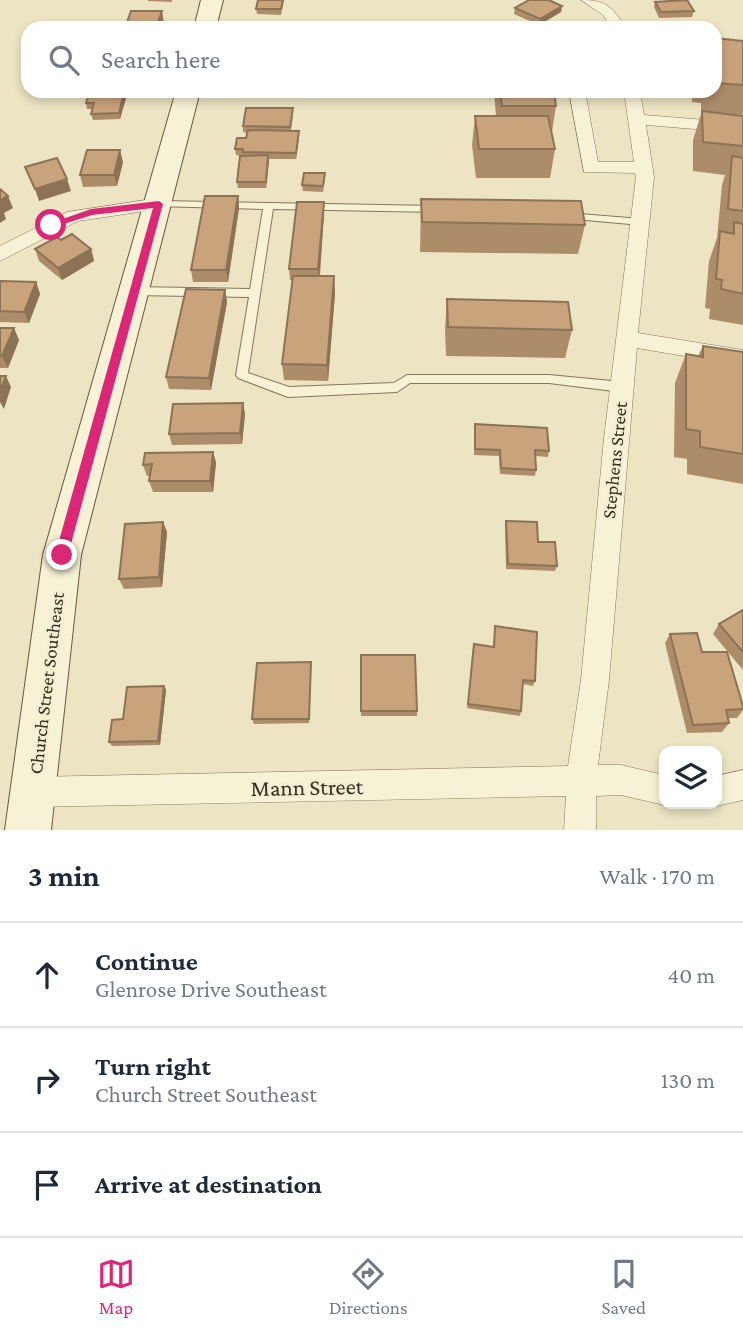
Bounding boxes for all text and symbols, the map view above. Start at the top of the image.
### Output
search box [21,21,722,98]
icon: search [45,41,83,79]
text: Search here [101,45,220,74]
route start [35,209,66,240]
street label: Stephens Street [598,400,631,520]
route end [46,539,77,570]
street label: Church Street Southeast [25,590,68,775]
map controls [659,746,722,809]
button: layers [659,746,722,809]
street label: Mann Street [250,773,364,801]
text: 3 min [28,859,100,892]
text: Walk · 170 m [599,863,715,889]
text: Continue [95,947,198,976]
icon: ahead [28,956,66,994]
text: 40 m [667,962,715,988]
text: Glenrose Drive Southeast [95,976,327,1002]
text: Turn right [95,1052,211,1081]
icon: right [28,1061,66,1099]
text: 130 m [661,1067,715,1093]
text: Church Street Southeast [95,1081,317,1107]
icon: arrive [28,1166,66,1204]
text: Arrive at destination [95,1170,322,1199]
tab: Map [97,1255,135,1318]
tab: Directions [329,1255,408,1318]
tab: Saved [601,1255,646,1318]

